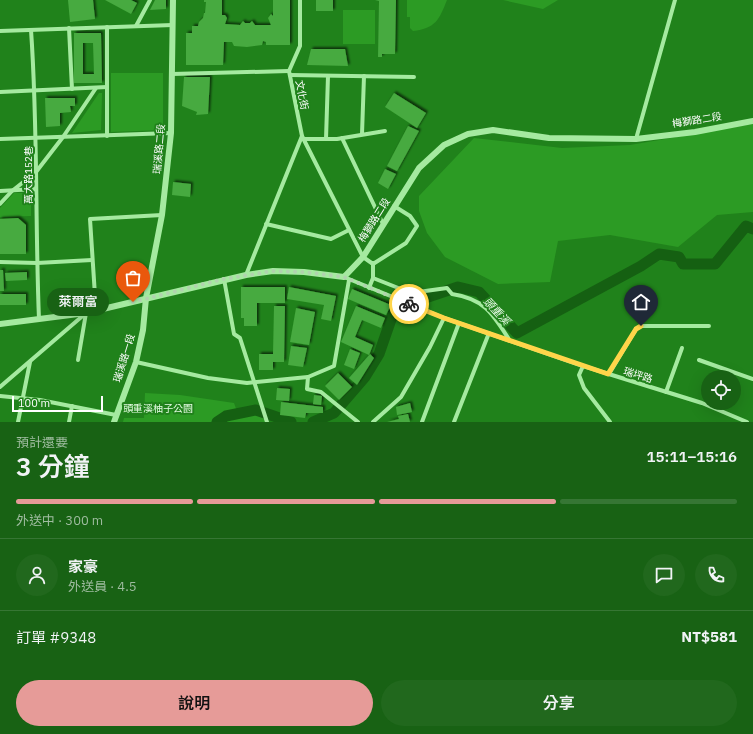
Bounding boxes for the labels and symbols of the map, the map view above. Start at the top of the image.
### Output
street label: 文化街 [293,79,311,111]
street label: 梅獅路二段 [671,110,723,130]
street label: 瑞溪路二段 [150,124,168,174]
street label: 萬大路152巷 [22,146,35,204]
street label: 梅獅路二段 [355,195,393,245]
pin [116,261,150,302]
courier [389,284,429,324]
pin [624,285,658,326]
callout: 萊爾富 [47,288,109,316]
water label: 頭重溪 [481,294,515,329]
street label: 瑞溪路一段 [110,332,138,384]
street label: 瑞坪路 [622,364,654,386]
scale bar [12,394,103,413]
park label: 頭重溪柚子公園 [123,402,193,415]

